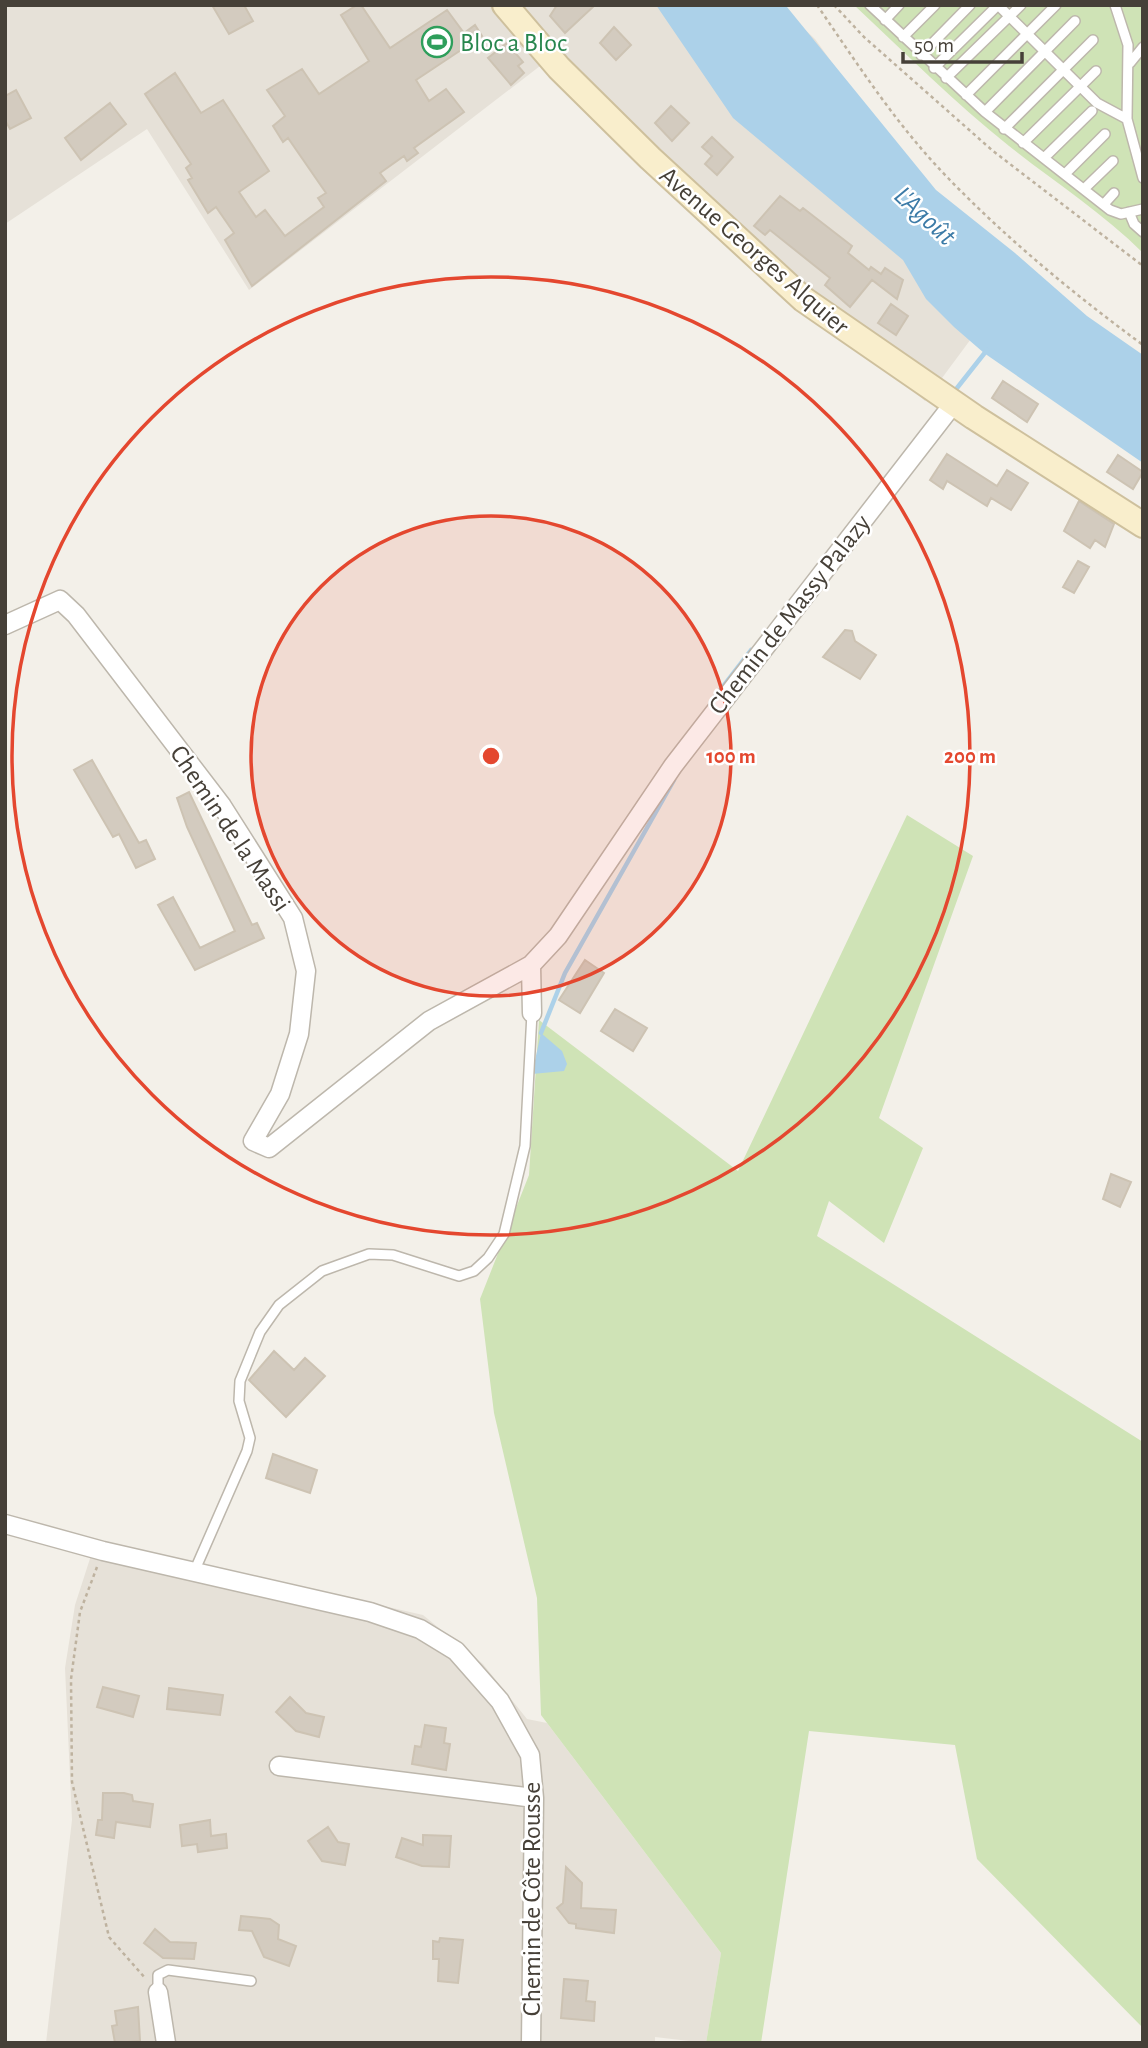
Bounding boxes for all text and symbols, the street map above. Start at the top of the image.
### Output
scale bar [903,21,1022,65]
sports icon: Bloc a Bloc [420,25,454,59]
place label: Bloc a Bloc [460,30,567,56]
text: 50 m [914,35,954,56]
street label: Avenue Georges Alquier [655,162,854,340]
water label: L'Agoût [888,181,961,252]
street label: Chemin de Massy Palazy [704,510,876,719]
street label: Chemin de la Massi [165,741,295,916]
centre of rings [479,744,503,768]
text: 100 m [706,746,756,767]
text: 200 m [944,746,996,767]
street label: Chemin de Côte Rousse [519,1782,545,2016]

